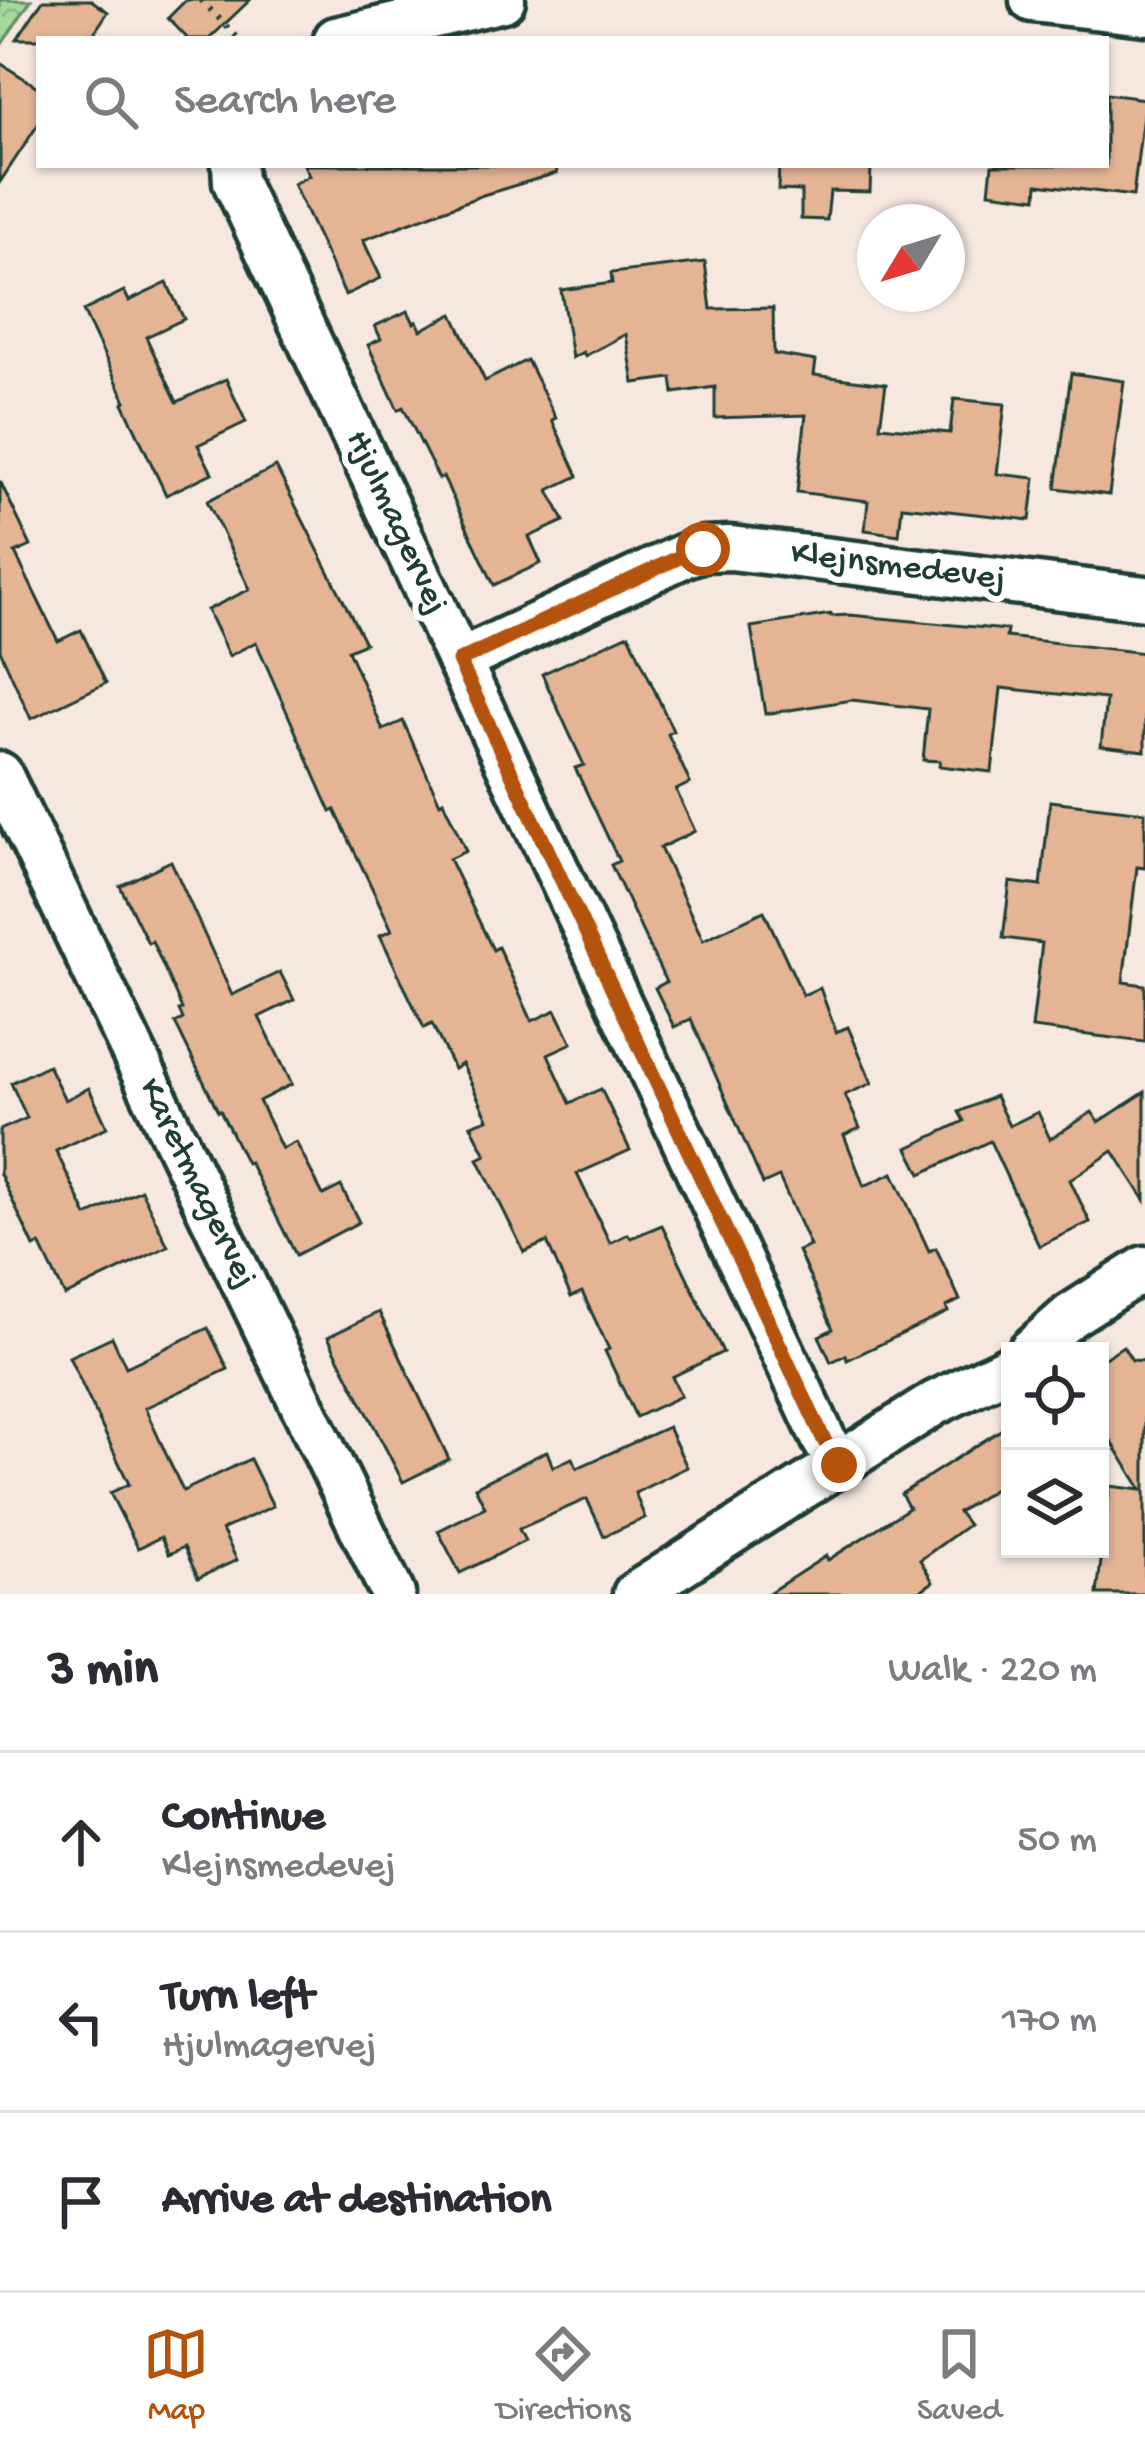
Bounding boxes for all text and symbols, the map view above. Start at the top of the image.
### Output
search box [36,36,1109,168]
icon: search [78,69,144,135]
text: Search here [174,76,396,129]
north arrow [857,204,965,312]
street label: Hjulmagervej [334,424,456,622]
route start [676,522,730,576]
street label: Klejnsmedevej [788,534,1008,602]
street label: Karetmagervej [127,1072,265,1296]
map controls [1001,1342,1109,1558]
button: locate [1001,1342,1109,1450]
route end [812,1438,866,1492]
button: layers [1001,1450,1109,1558]
text: 3 min [48,1642,158,1702]
text: Walk · 220 m [888,1649,1097,1695]
text: Continue [162,1792,325,1845]
icon: ahead [48,1809,114,1875]
text: 50 m [1017,1819,1097,1865]
text: Klejnsmedevej [162,1845,396,1891]
text: Turn left [162,1972,314,2025]
icon: left [48,1989,114,2055]
text: 170 m [1002,1999,1097,2045]
text: Hjulmagervej [162,2025,377,2071]
icon: arrive [48,2169,114,2235]
text: Arrive at destination [162,2175,551,2228]
tab: Map [143,2321,209,2431]
tab: Directions [496,2321,630,2431]
tab: Saved [917,2321,1002,2431]

